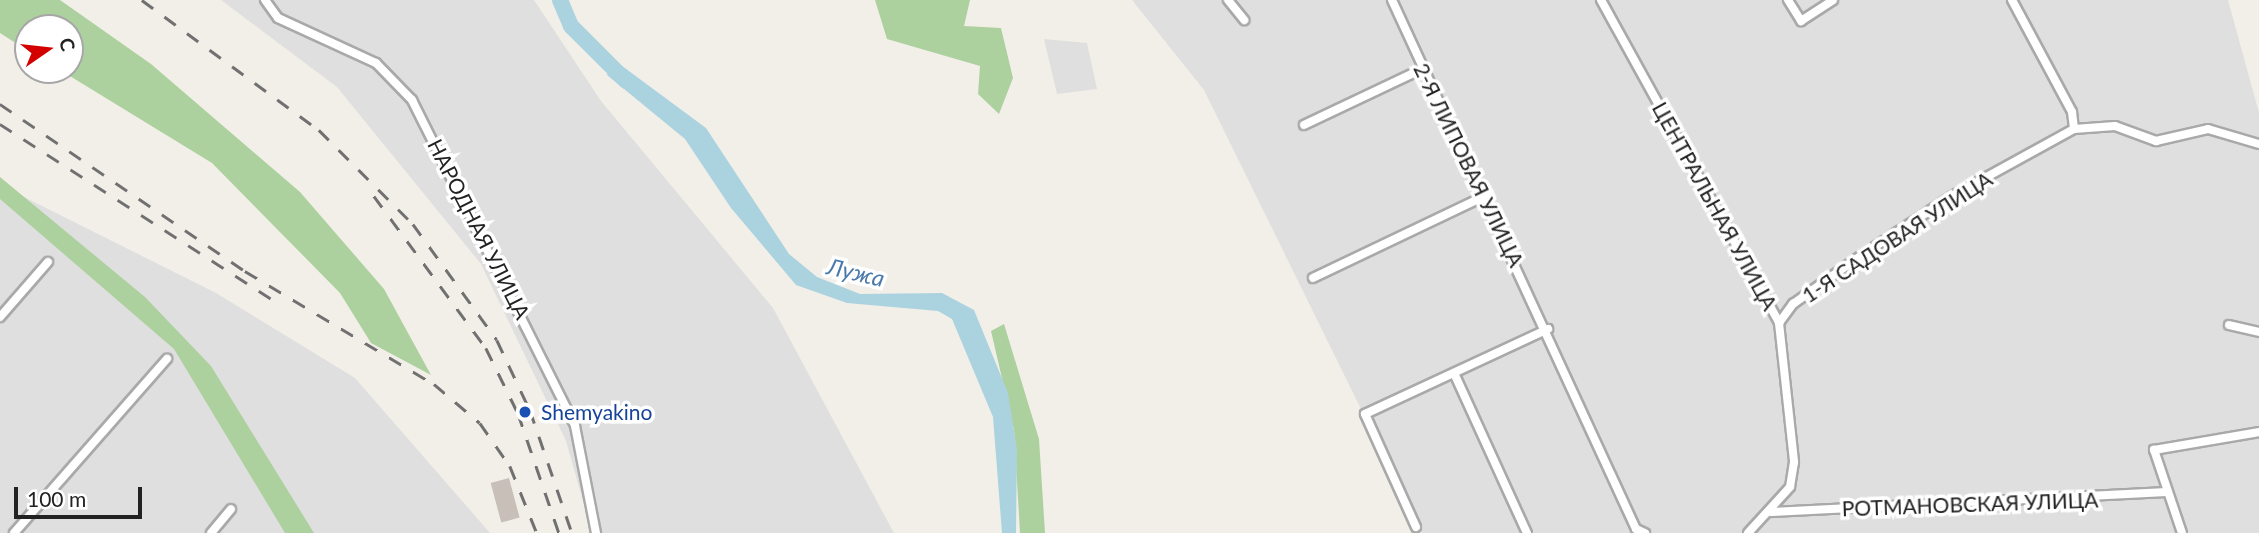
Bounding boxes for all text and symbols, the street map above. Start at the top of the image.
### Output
north arrow [14,14,84,84]
text: С [55,35,81,53]
street label: 2-Я ЛИПОВАЯ УЛИЦА [1409,59,1529,271]
street label: ЦЕНТРАЛЬНАЯ УЛИЦА [1647,97,1783,315]
street label: НАРОДНАЯ УЛИЦА [423,135,535,323]
street label: 1-Я САДОВАЯ УЛИЦА [1797,166,1997,308]
water label: Лужа [825,252,887,292]
place label: Shemyakino [541,399,652,425]
marker: Shemyakino [515,402,535,422]
scale bar [18,474,145,518]
text: 100 m [27,486,86,511]
street label: РОТМАНОВСКАЯ УЛИЦА [1841,487,2099,521]

